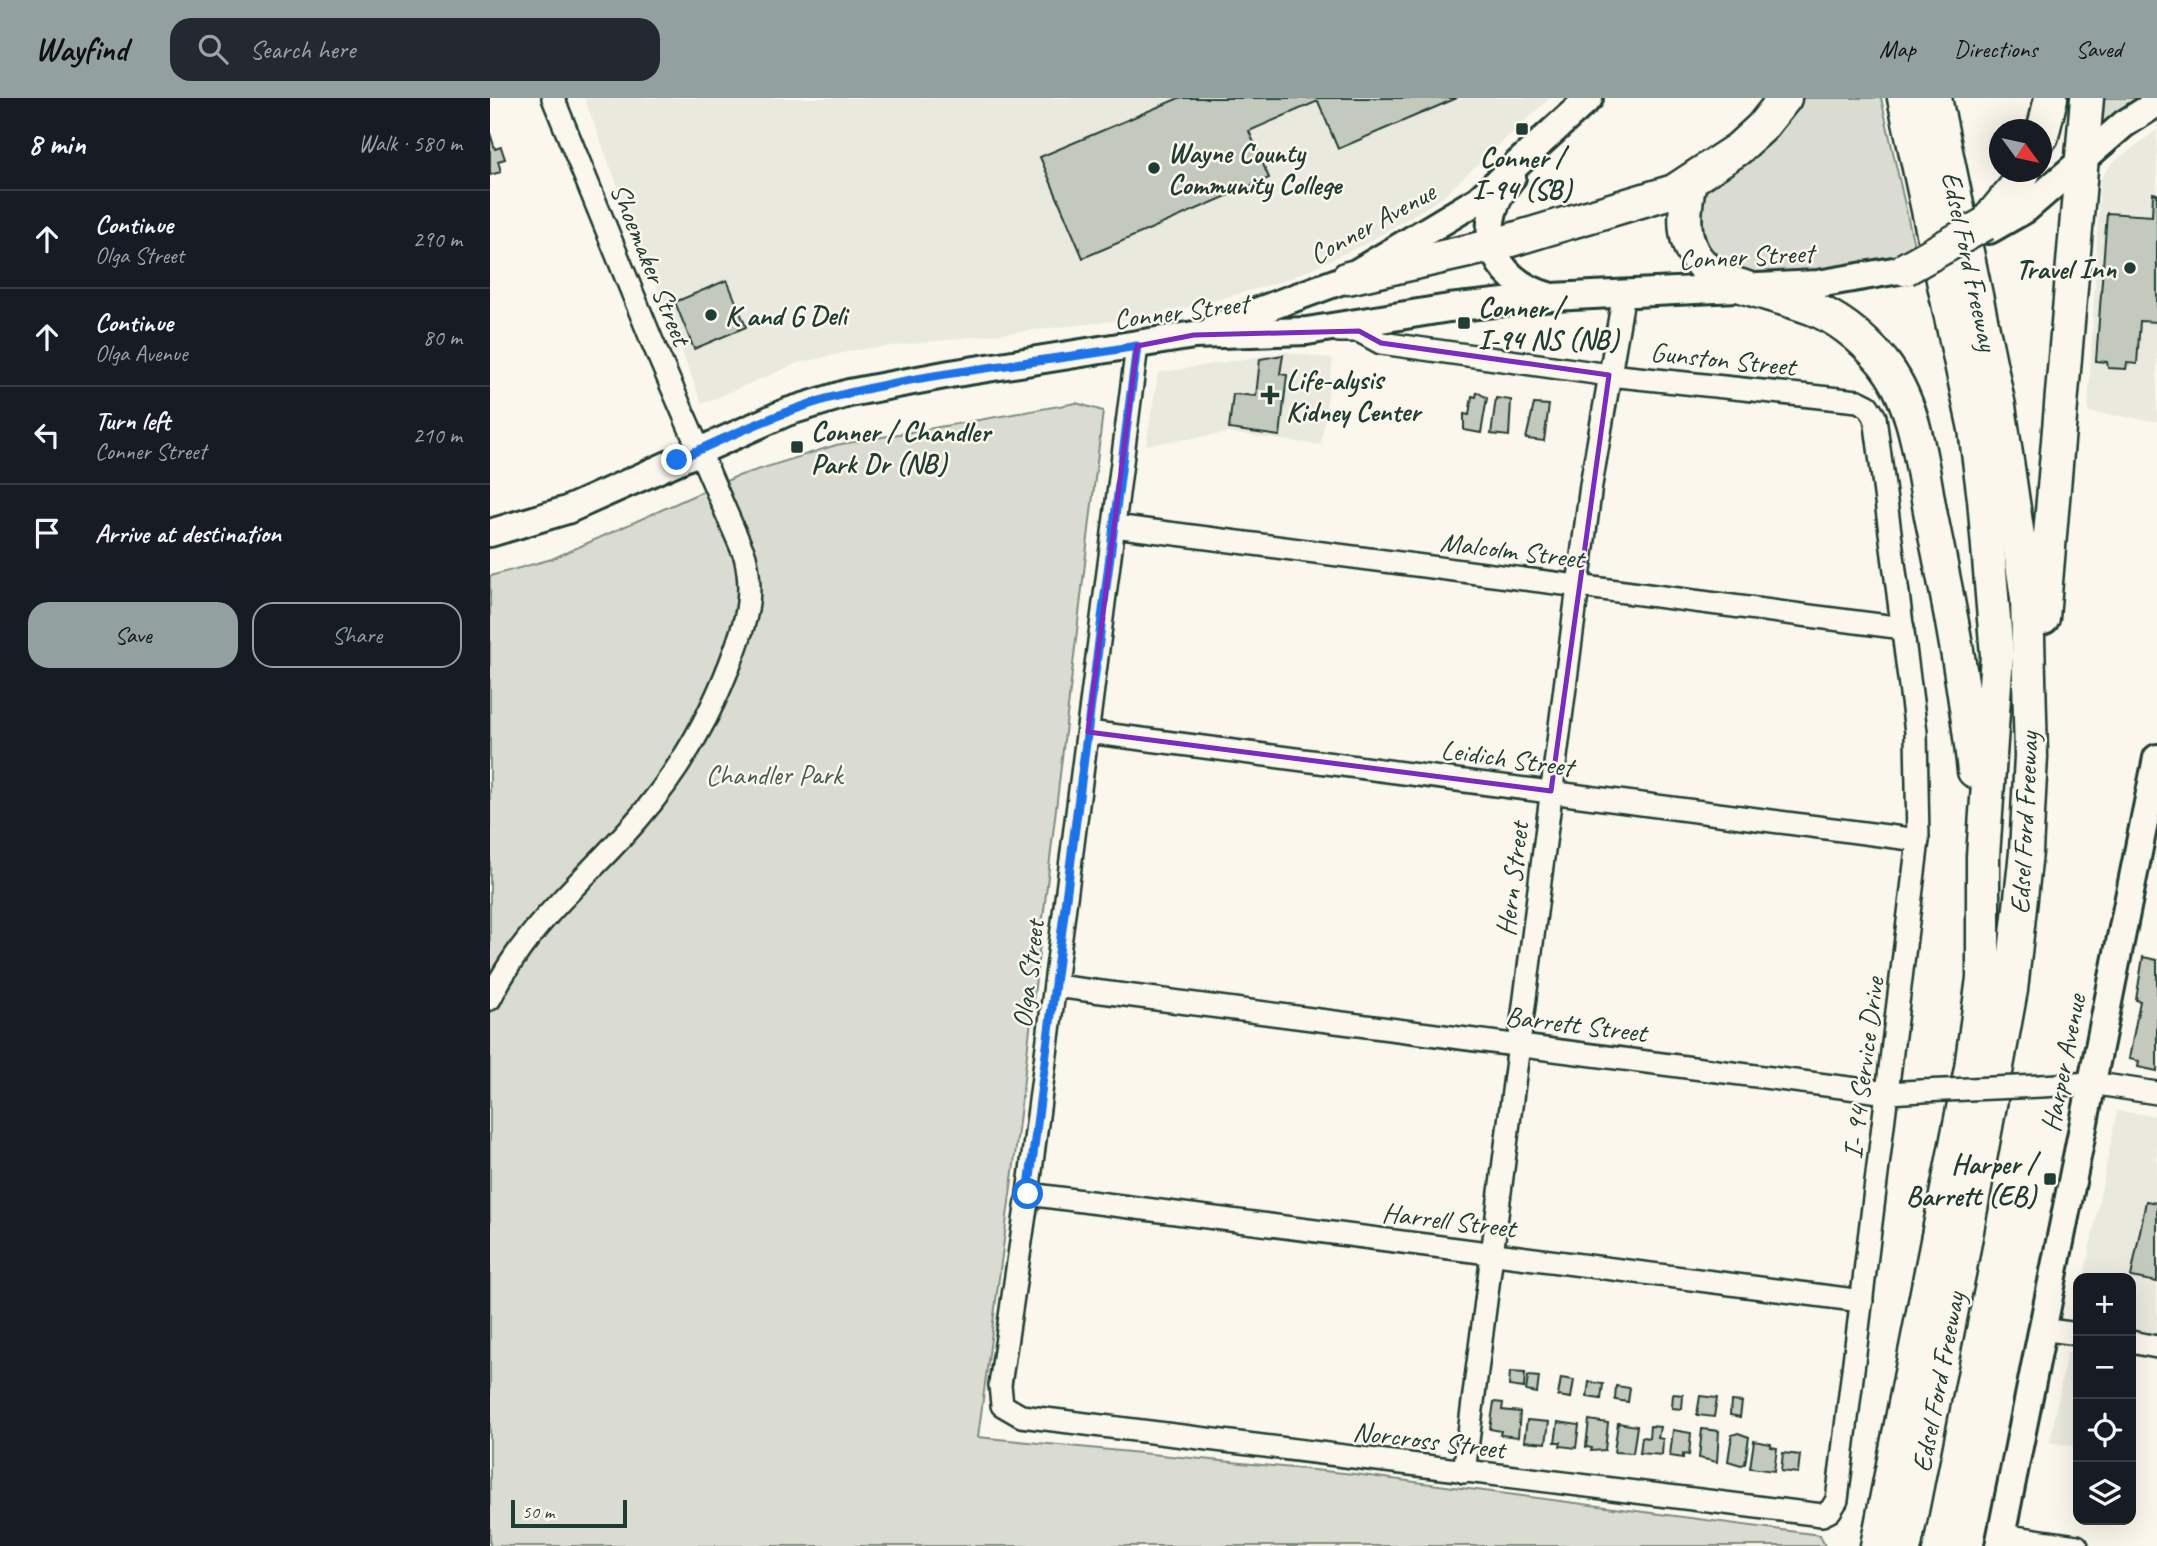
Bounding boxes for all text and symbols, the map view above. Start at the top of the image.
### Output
search box [170,18,660,81]
text: Wayfind [35,28,128,70]
icon: search [194,30,232,68]
text: Search here [250,33,356,66]
text: Map [1879,34,1916,64]
text: Directions [1954,34,2037,64]
text: Saved [2075,34,2122,64]
north arrow [1989,119,2052,182]
marker: Conner / I-94 (SB) [1514,121,1530,137]
text: 8 min [28,125,85,163]
text: Walk · 580 m [358,129,462,158]
place label: Wayne County Community College [1168,135,1344,203]
place label: Conner / I-94 (SB) [1472,140,1573,207]
marker: Wayne County Community College [1146,160,1162,176]
street label: Edsel Ford Freeway [1934,168,2007,356]
street label: Conner Avenue [1303,173,1443,272]
street label: Shoemaker Street [603,178,700,353]
text: Continue [95,208,173,241]
icon: ahead [28,220,66,258]
text: 290 m [413,225,462,254]
street label: Conner Street [1678,235,1818,277]
text: Olga Street [95,241,184,270]
place label: Travel Inn [2016,251,2117,286]
marker: Travel Inn [2122,260,2138,276]
street label: Conner Street [1112,285,1254,337]
place label: Conner / I-94 NS (NB) [1478,290,1620,357]
place label: K and G Deli [725,298,850,333]
text: Continue [95,306,173,339]
marker: K and G Deli [703,307,719,323]
marker: Conner / I-94 NS (NB) [1456,315,1472,331]
icon: ahead [28,318,66,356]
text: 80 m [423,323,462,352]
street label: Gunston Street [1649,334,1800,384]
text: Olga Avenue [95,339,188,368]
place label: Life-alysis Kidney Center [1286,362,1423,429]
marker: Life-alysis Kidney Center [1260,385,1280,405]
text: Turn left [95,404,170,437]
place label: Conner / Chandler Park Dr (NB) [811,414,993,481]
icon: left [28,416,66,454]
text: 210 m [413,421,462,450]
text: Conner Street [95,437,206,466]
marker: Conner / Chandler Park Dr (NB) [789,439,805,455]
route end [661,444,692,475]
icon: arrive [28,514,66,552]
text: Arrive at destination [95,517,281,550]
street label: Malcolm Street [1438,524,1589,577]
button: Save [28,602,238,668]
button: Share [252,602,462,668]
street label: Edsel Ford Freeway [2002,729,2046,915]
street label: Leidich Street [1439,731,1579,785]
park label: Chandler Park [706,757,845,792]
street label: Hern Street [1488,817,1537,938]
street label: Olga Street [1004,915,1052,1030]
street label: I- 94 Service Drive [1835,973,1892,1161]
street label: Harper Avenue [2033,990,2094,1135]
street label: Barrett Street [1503,998,1651,1050]
place label: Harper / Barrett (EB) [1906,1146,2042,1213]
marker: Harper / Barrett (EB) [2042,1171,2058,1187]
route start [1012,1178,1043,1209]
street label: Harrell Street [1380,1194,1520,1246]
map controls [2073,1273,2136,1525]
button: + [2073,1273,2136,1336]
street label: Edsel Ford Freeway [1903,1287,1973,1475]
button: − [2073,1336,2136,1399]
button: locate [2073,1399,2136,1462]
street label: Norcross Street [1351,1413,1510,1467]
button: layers [2073,1462,2136,1525]
scale bar [511,1497,626,1529]
text: 50 m [522,1500,554,1524]

